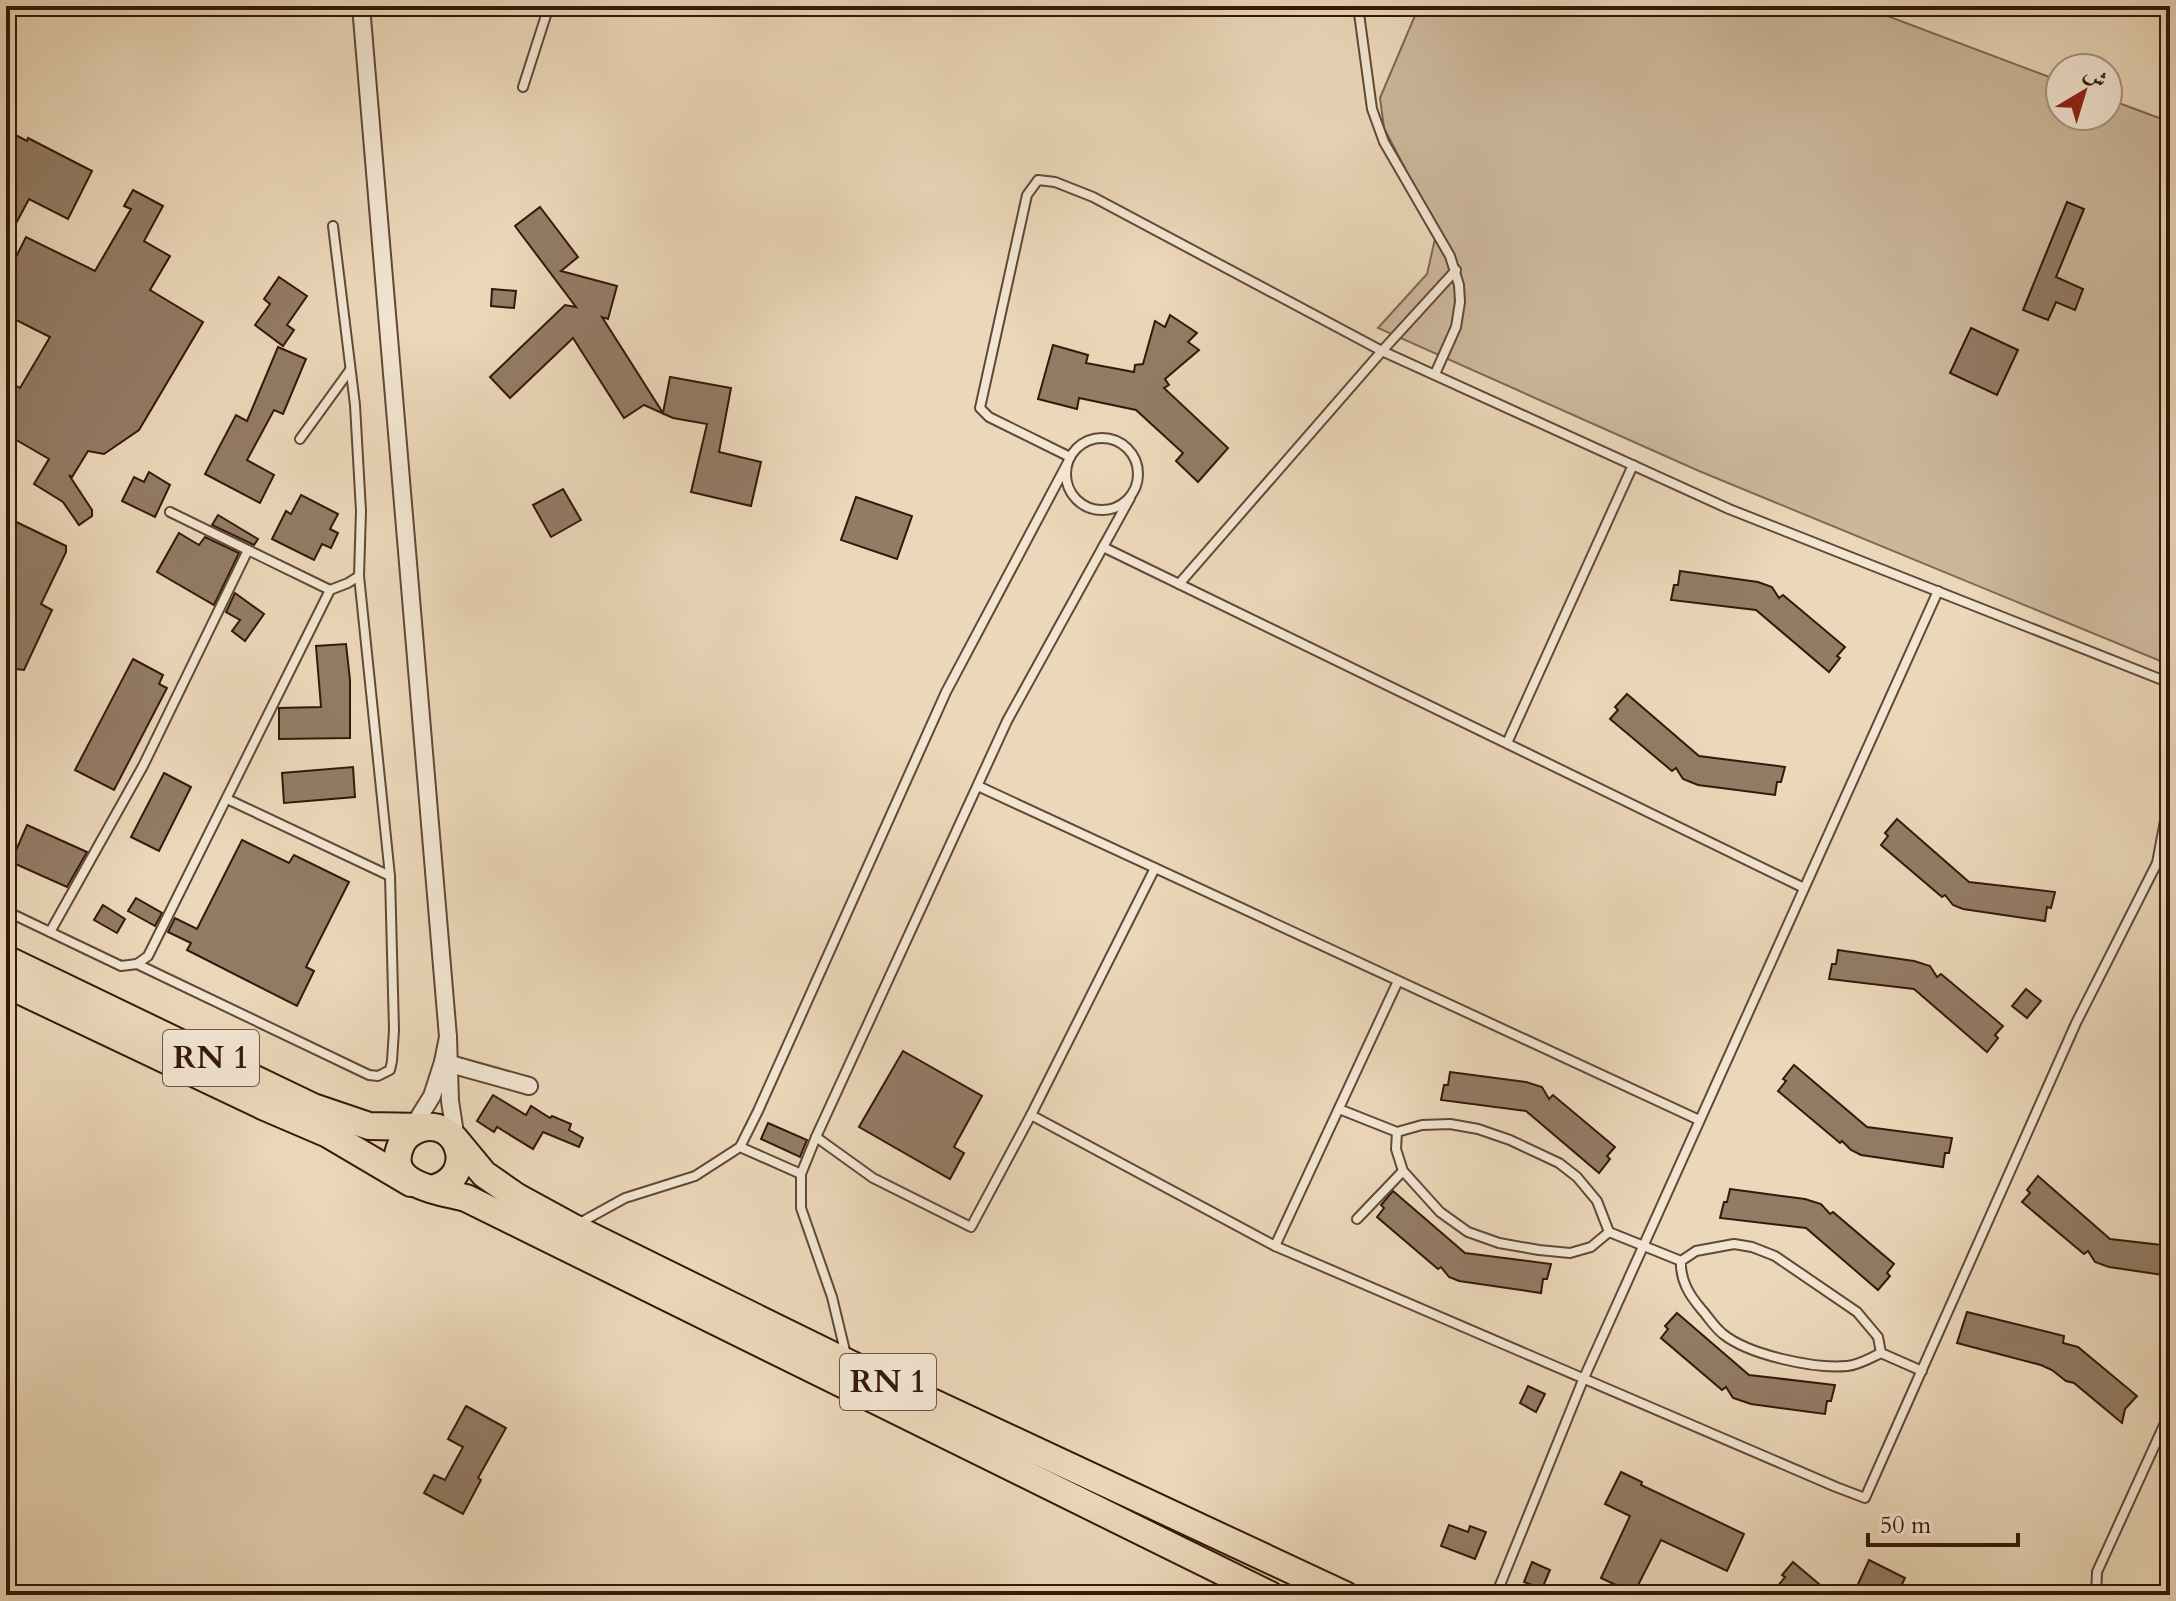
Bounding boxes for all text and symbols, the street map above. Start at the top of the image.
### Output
north arrow [2044,52,2124,132]
text: ش [2078,58,2114,96]
road number: RN 1 [163,1030,259,1086]
road number: RN 1 [840,1354,936,1410]
scale bar [1868,1497,2018,1547]
text: 50 m [1880,1509,1932,1542]

